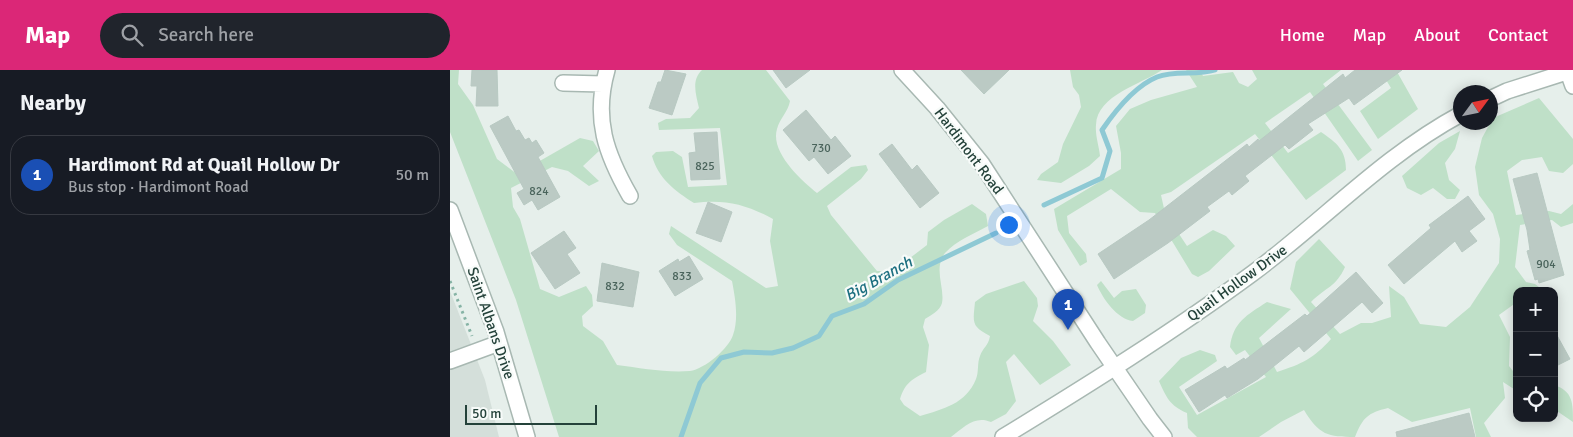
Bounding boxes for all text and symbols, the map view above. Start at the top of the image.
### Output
search box [100,13,450,58]
text: Map [25,20,70,50]
icon: search [118,21,146,49]
text: Search here [158,23,254,47]
text: Home [1280,24,1325,46]
text: Map [1353,24,1386,46]
text: About [1414,24,1460,46]
text: Contact [1488,24,1548,46]
north arrow [1453,85,1498,130]
text: Nearby [20,90,86,116]
street label: Hardimont Road [931,104,1007,198]
house number: 730 [811,141,831,156]
text: Hardimont Rd at Quail Hollow Dr [68,153,340,177]
house number: 825 [695,159,715,174]
text: 1 [33,165,41,185]
text: 50 m [395,165,429,185]
text: Bus stop · Hardimont Road [68,177,249,197]
house number: 824 [529,184,549,199]
your location [996,212,1022,238]
street label: Quail Hollow Drive [1184,241,1290,325]
water label: Big Branch [841,251,917,306]
house number: 904 [1536,257,1556,272]
street label: Saint Albans Drive [463,265,519,381]
house number: 833 [672,269,692,284]
house number: 832 [605,279,625,294]
map controls [1513,287,1558,422]
button: + [1513,287,1558,332]
pin: 1 [1052,289,1084,330]
button: − [1513,332,1558,377]
button: locate [1513,377,1558,422]
scale bar [465,402,598,425]
text: 50 m [472,405,501,422]

